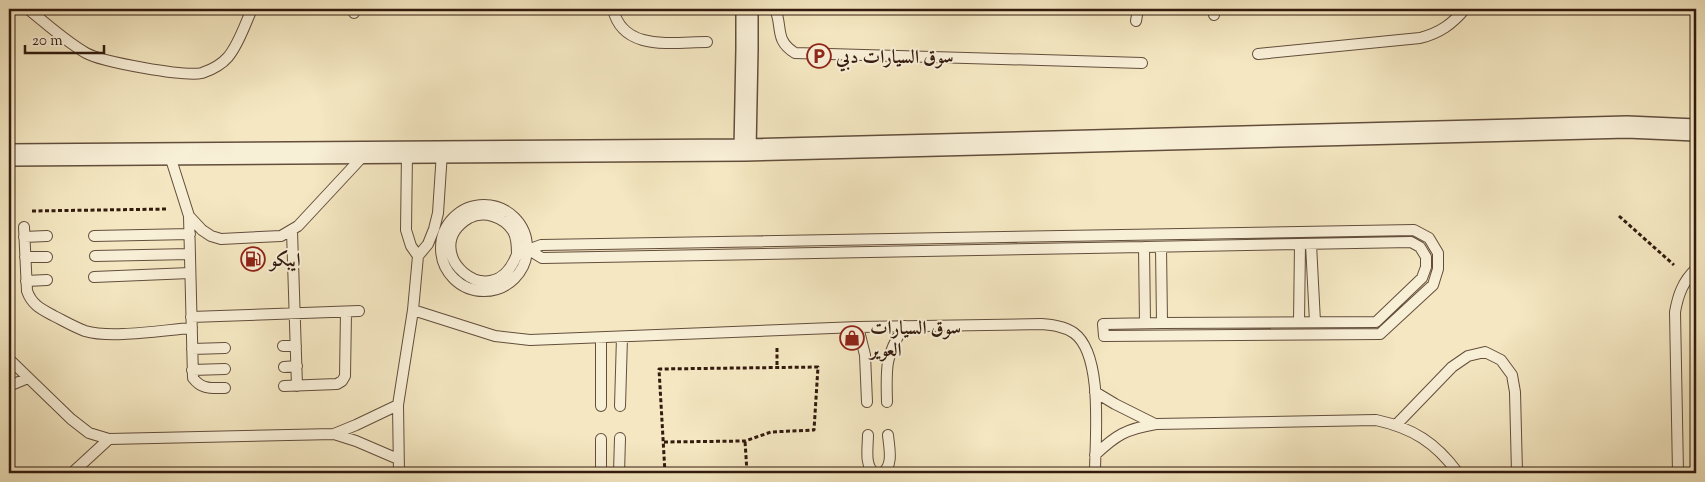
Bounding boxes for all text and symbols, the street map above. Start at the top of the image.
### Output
scale bar [25,22,104,54]
text: 20 m [32,31,63,52]
parking icon: سوق السيارات دبي [806,43,832,69]
place label: سوق السيارات دبي [835,45,954,72]
fuel station icon: ايبكو [240,246,266,272]
place label: ايبكو [268,248,301,275]
place label: سوق السيارات العوير [868,316,961,365]
shop icon: سوق السيارات العوير [839,325,865,351]

